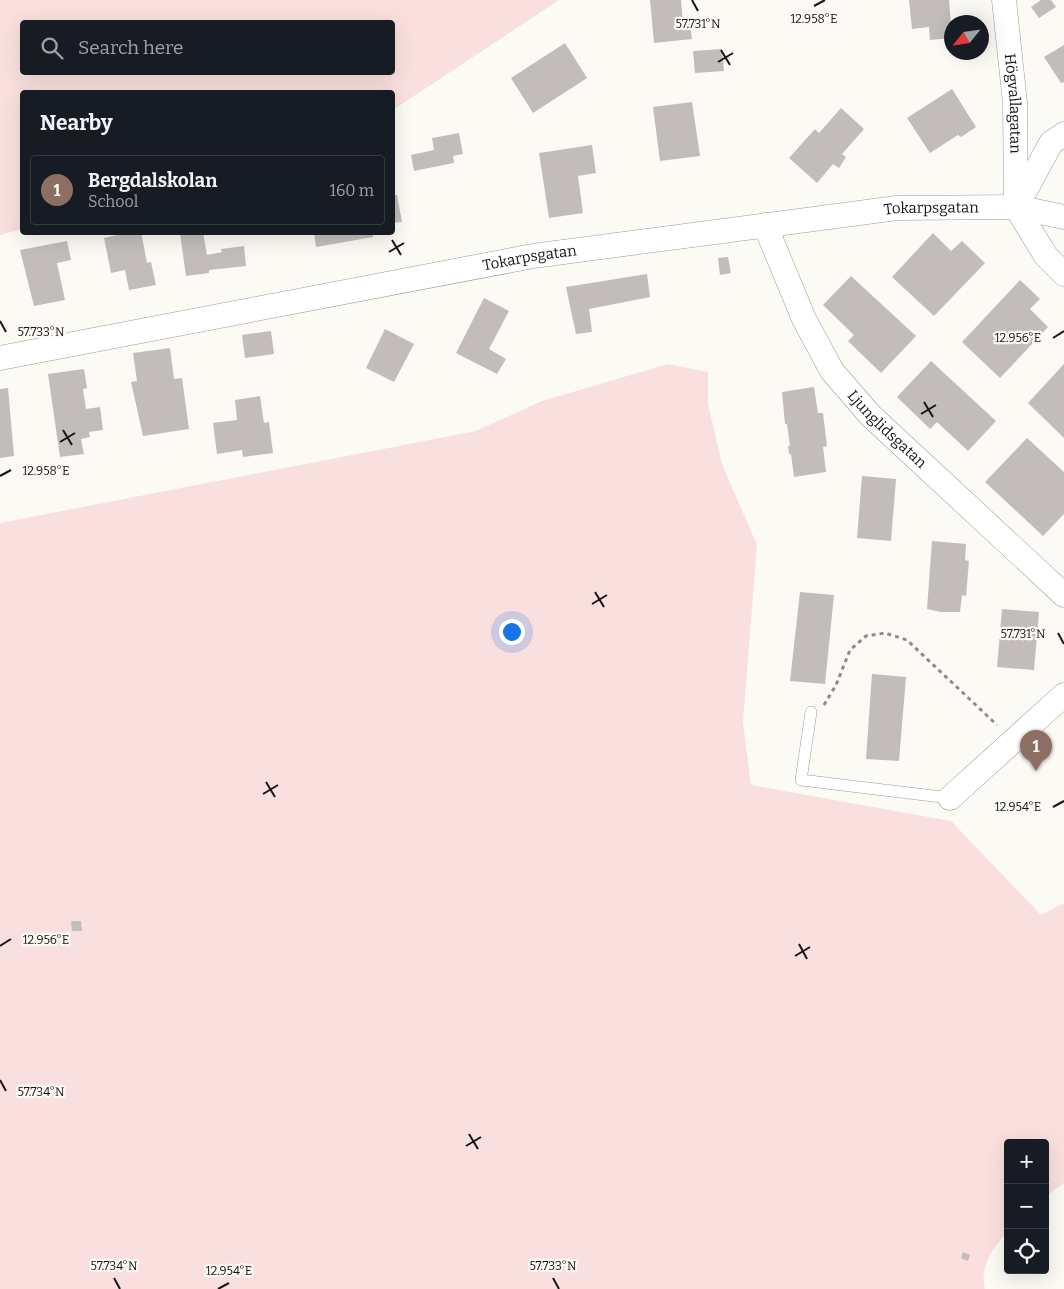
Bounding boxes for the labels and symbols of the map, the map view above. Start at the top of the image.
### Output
text: 12.958°E [790,12,838,26]
north arrow [944,15,989,60]
text: 57.731°N [676,17,721,31]
street label: Högvallagatan [1001,52,1024,154]
street label: Tokarpsgatan [883,198,979,219]
street label: Tokarpsgatan [481,241,578,274]
text: 57.733°N [17,325,65,339]
text: 12.956°E [995,331,1041,345]
street label: Ljunglidsgatan [844,387,931,472]
text: 12.958°E [22,464,70,478]
your location [499,619,525,645]
text: 57.731°N [1001,627,1046,641]
pin: 1 [1020,730,1052,771]
text: 12.954°E [995,800,1041,814]
text: 12.956°E [23,933,69,947]
text: 57.734°N [17,1085,65,1099]
text: 57.734°N [90,1259,138,1273]
text: 57.733°N [529,1259,577,1273]
text: 12.954°E [206,1264,252,1278]

